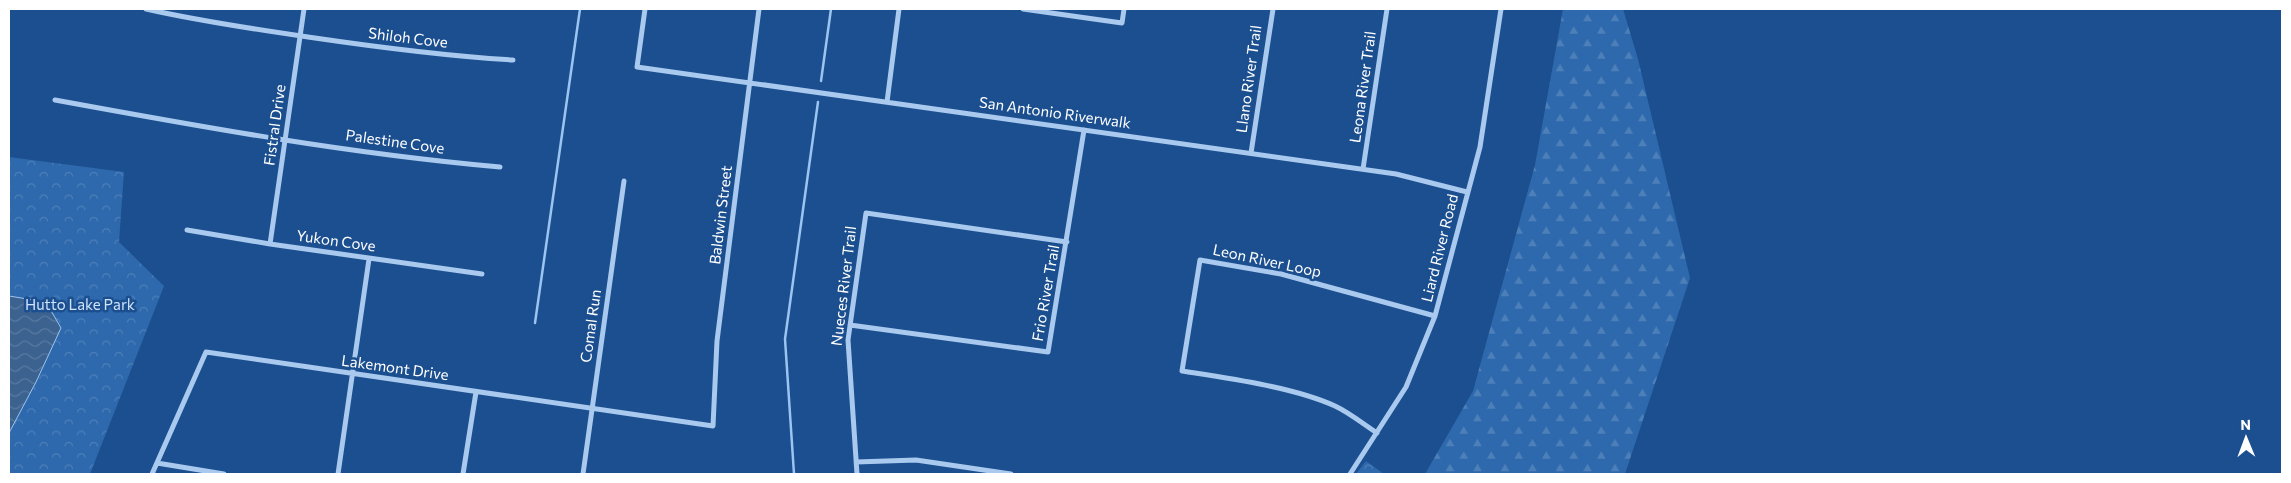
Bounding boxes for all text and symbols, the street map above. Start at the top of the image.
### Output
street label: Shiloh Cove [367,23,449,51]
street label: Llano River Trail [1232,24,1264,134]
street label: Leona River Trail [1345,30,1379,144]
street label: Fistral Drive [259,83,289,167]
street label: San Antonio Riverwalk [978,92,1132,132]
street label: Palestine Cove [345,125,446,157]
street label: Baldwin Street [705,164,735,265]
street label: Liard River Road [1417,192,1461,304]
street label: Nueces River Trail [827,225,859,347]
street label: Yukon Cove [295,226,377,254]
street label: Leon River Loop [1211,240,1323,280]
street label: Frio River Trail [1028,243,1062,343]
street label: Comal Run [576,288,604,364]
park label: Hutto Lake Park [25,295,135,313]
street label: Lakemont Drive [340,351,450,383]
north arrow [2221,413,2271,463]
text: N [2240,416,2251,433]

